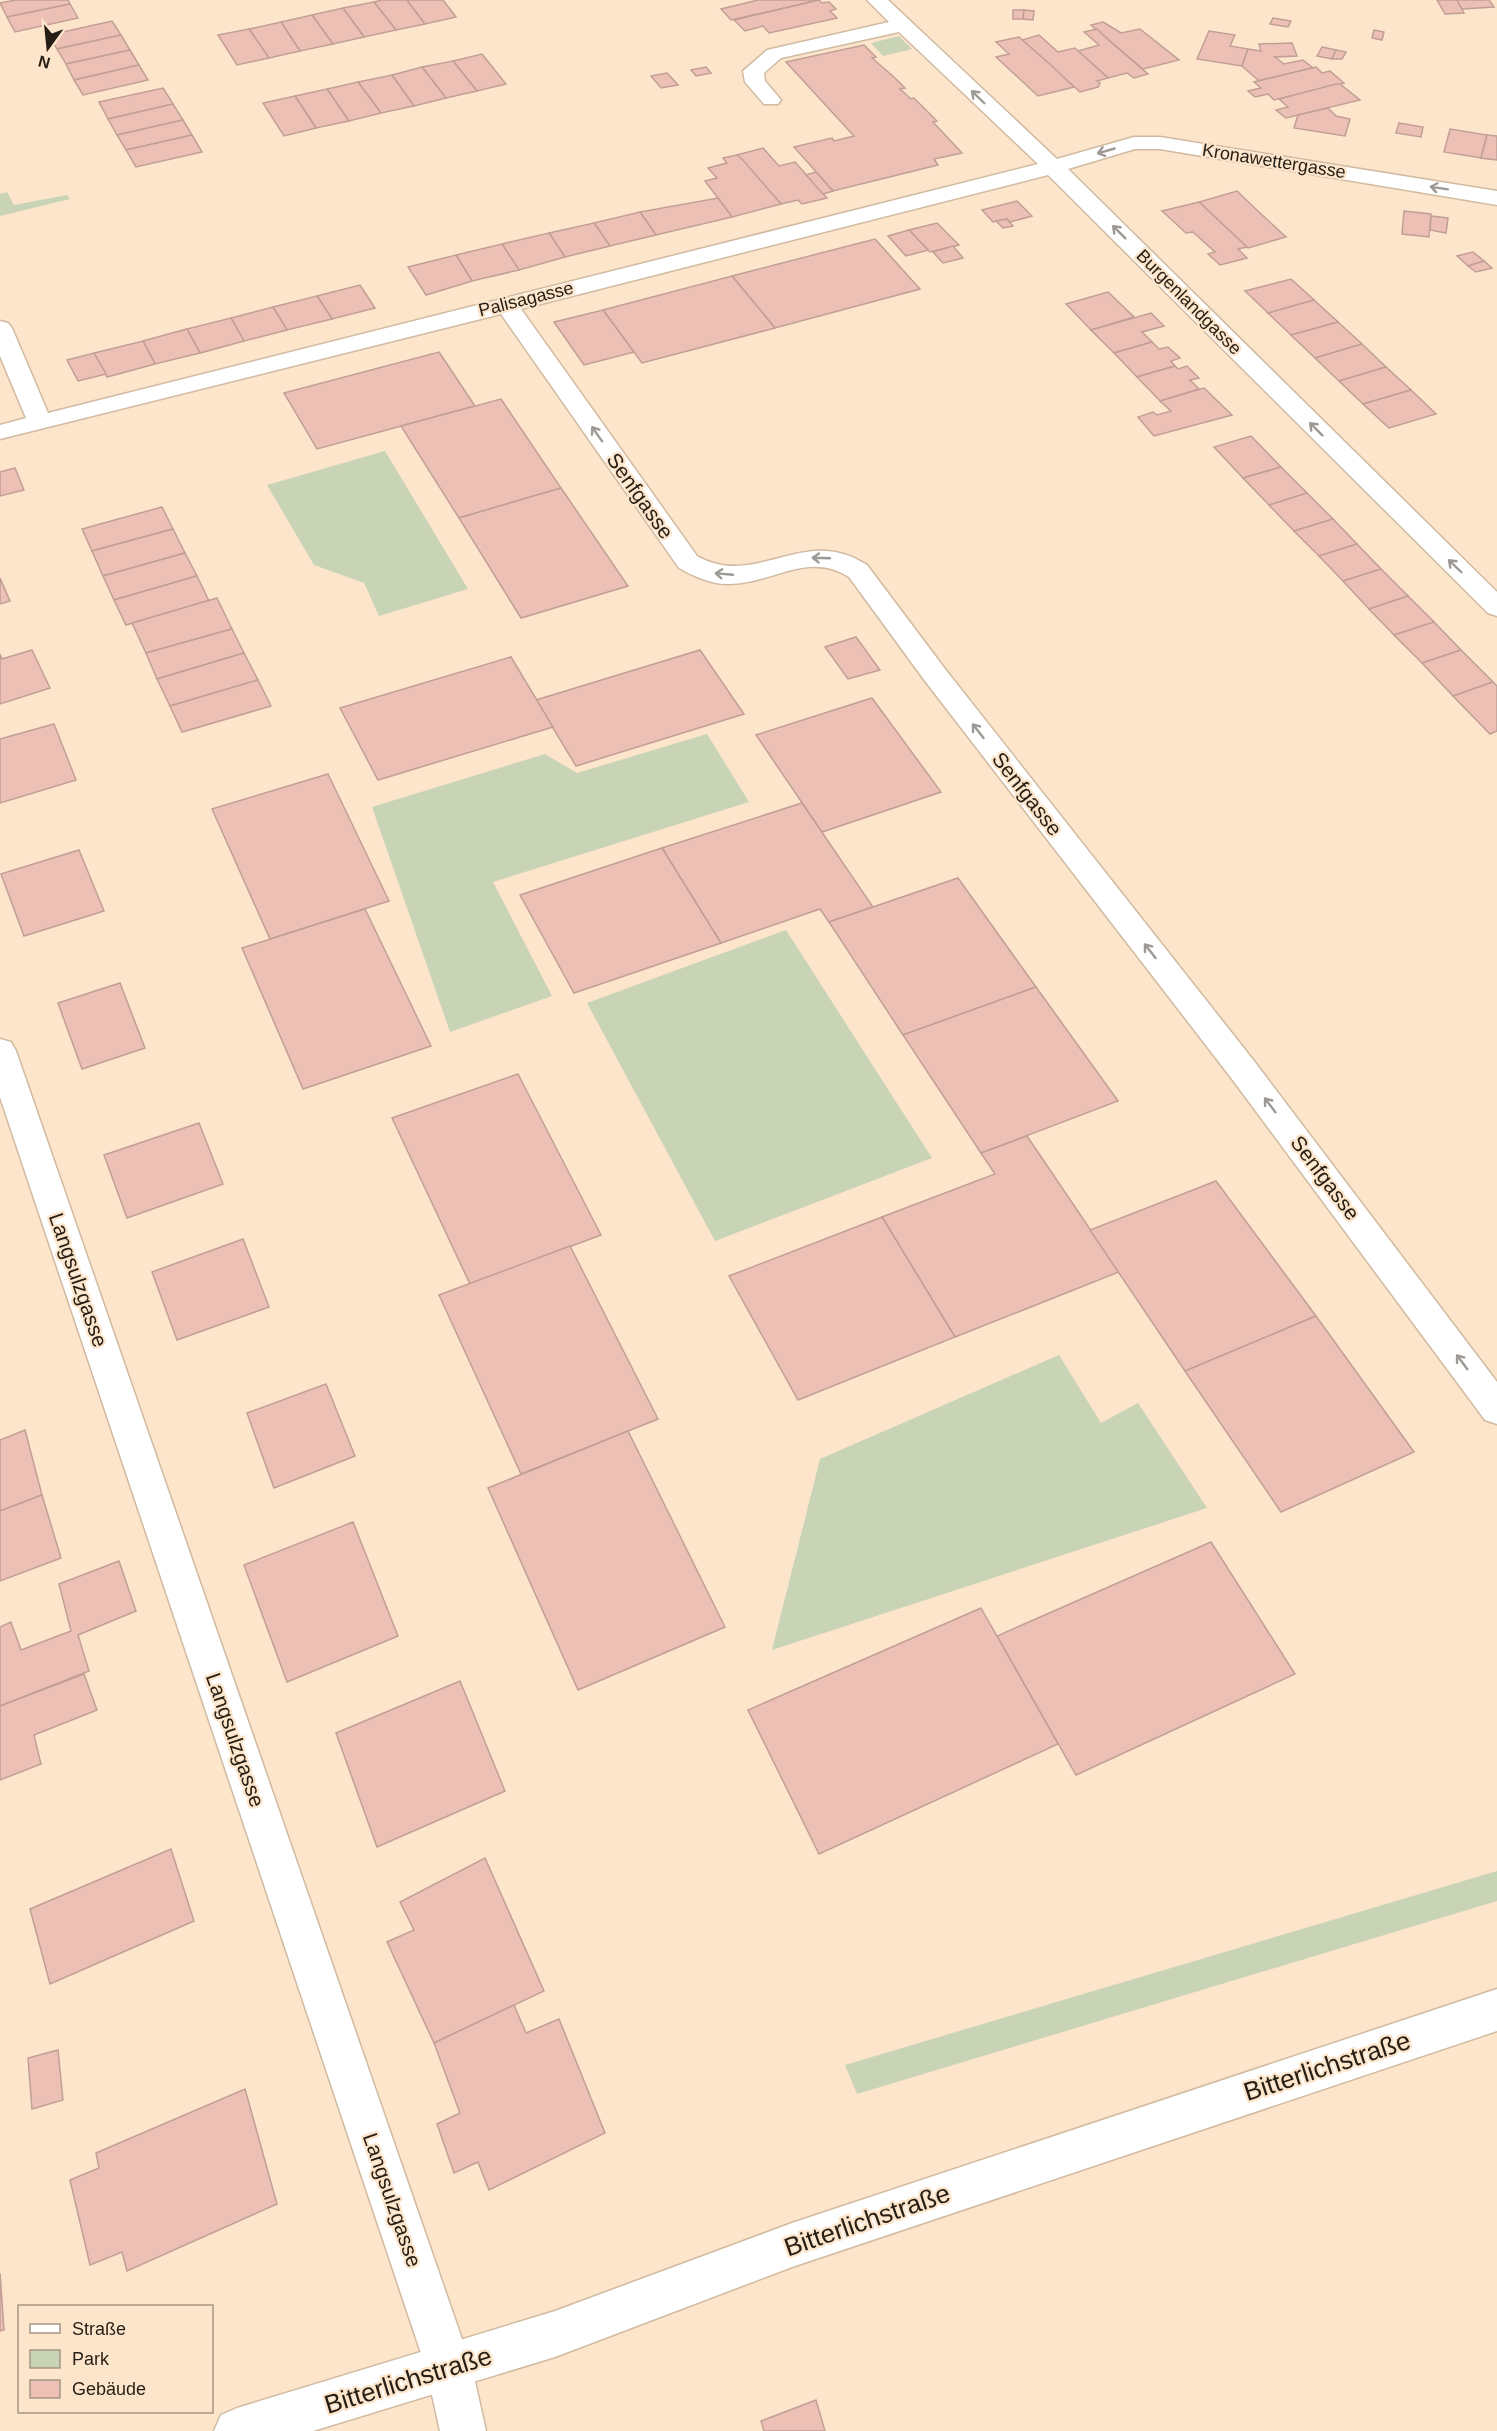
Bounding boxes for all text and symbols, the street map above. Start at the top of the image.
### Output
north arrow [18,18,78,78]
text: N [36,52,52,72]
one-way arrow [971,91,986,105]
street label: Kronawettergasse [1201,140,1347,182]
one-way arrow [1097,146,1116,157]
one-way arrow [1430,183,1450,194]
one-way arrow [1111,225,1126,240]
street label: Burgenlandgasse [1132,245,1246,359]
street label: Palisagasse [476,278,576,320]
one-way arrow [1309,422,1324,437]
one-way arrow [591,427,603,443]
street label: Senfgasse [603,448,678,543]
one-way arrow [811,553,831,564]
one-way arrow [1447,559,1462,574]
one-way arrow [714,568,734,579]
one-way arrow [972,724,985,740]
street label: Senfgasse [988,748,1067,840]
one-way arrow [1143,943,1156,959]
one-way arrow [1263,1097,1276,1113]
street label: Senfgasse [1286,1131,1364,1224]
street label: Langsulzgasse [45,1210,112,1350]
one-way arrow [1456,1354,1469,1370]
street label: Langsulzgasse [202,1670,269,1810]
street label: Bitterlichstraße [1240,2025,1414,2107]
street label: Langsulzgasse [359,2130,426,2270]
street label: Bitterlichstraße [780,2178,954,2262]
legend [18,2305,213,2413]
text: Straße [72,2319,126,2339]
street label: Bitterlichstraße [321,2340,495,2420]
text: Park [72,2349,110,2369]
text: Gebäude [72,2379,146,2399]

